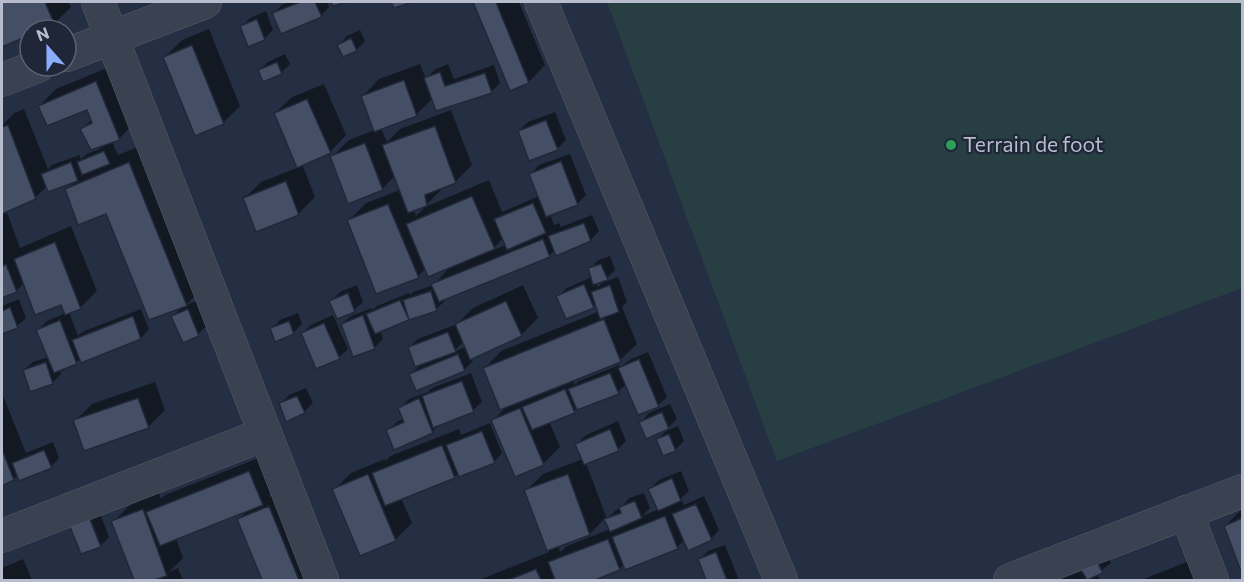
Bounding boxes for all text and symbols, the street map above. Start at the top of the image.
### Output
north arrow [18,18,78,78]
text: N [33,23,51,45]
place label: Terrain de foot [963,131,1103,156]
marker: Terrain de foot [944,138,958,152]

